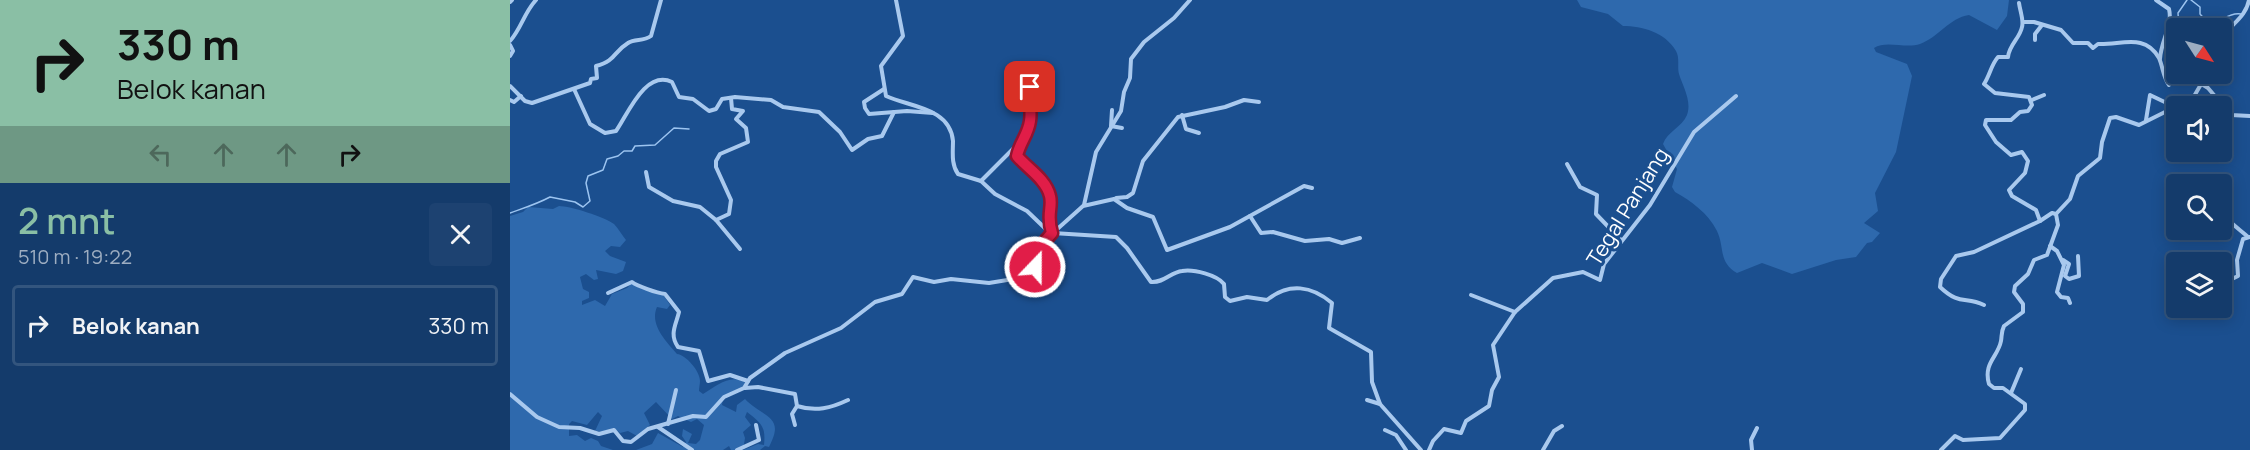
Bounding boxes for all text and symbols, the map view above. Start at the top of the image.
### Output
text: 330 m [117,15,240,73]
north arrow [2166,18,2232,84]
map controls [2166,18,2232,318]
icon: right [18,24,96,102]
pin [1004,61,1055,112]
text: Belok kanan [117,70,266,107]
icon: arrive [1013,70,1046,103]
button: sound [2166,96,2232,162]
icon: left [144,138,177,171]
icon: ahead [207,138,240,171]
icon: ahead [270,138,303,171]
icon: right [333,138,366,171]
street label: Tegal Panjang [1580,142,1675,271]
button: search [2166,174,2232,240]
text: 2 mnt [18,196,115,245]
button: close [429,203,492,266]
position arrow [1003,235,1067,299]
text: 510 m · 19:22 [18,243,132,270]
button: layers [2166,252,2232,318]
icon: right [21,309,54,342]
text: Belok kanan [72,311,200,341]
text: 330 m [428,311,489,341]

